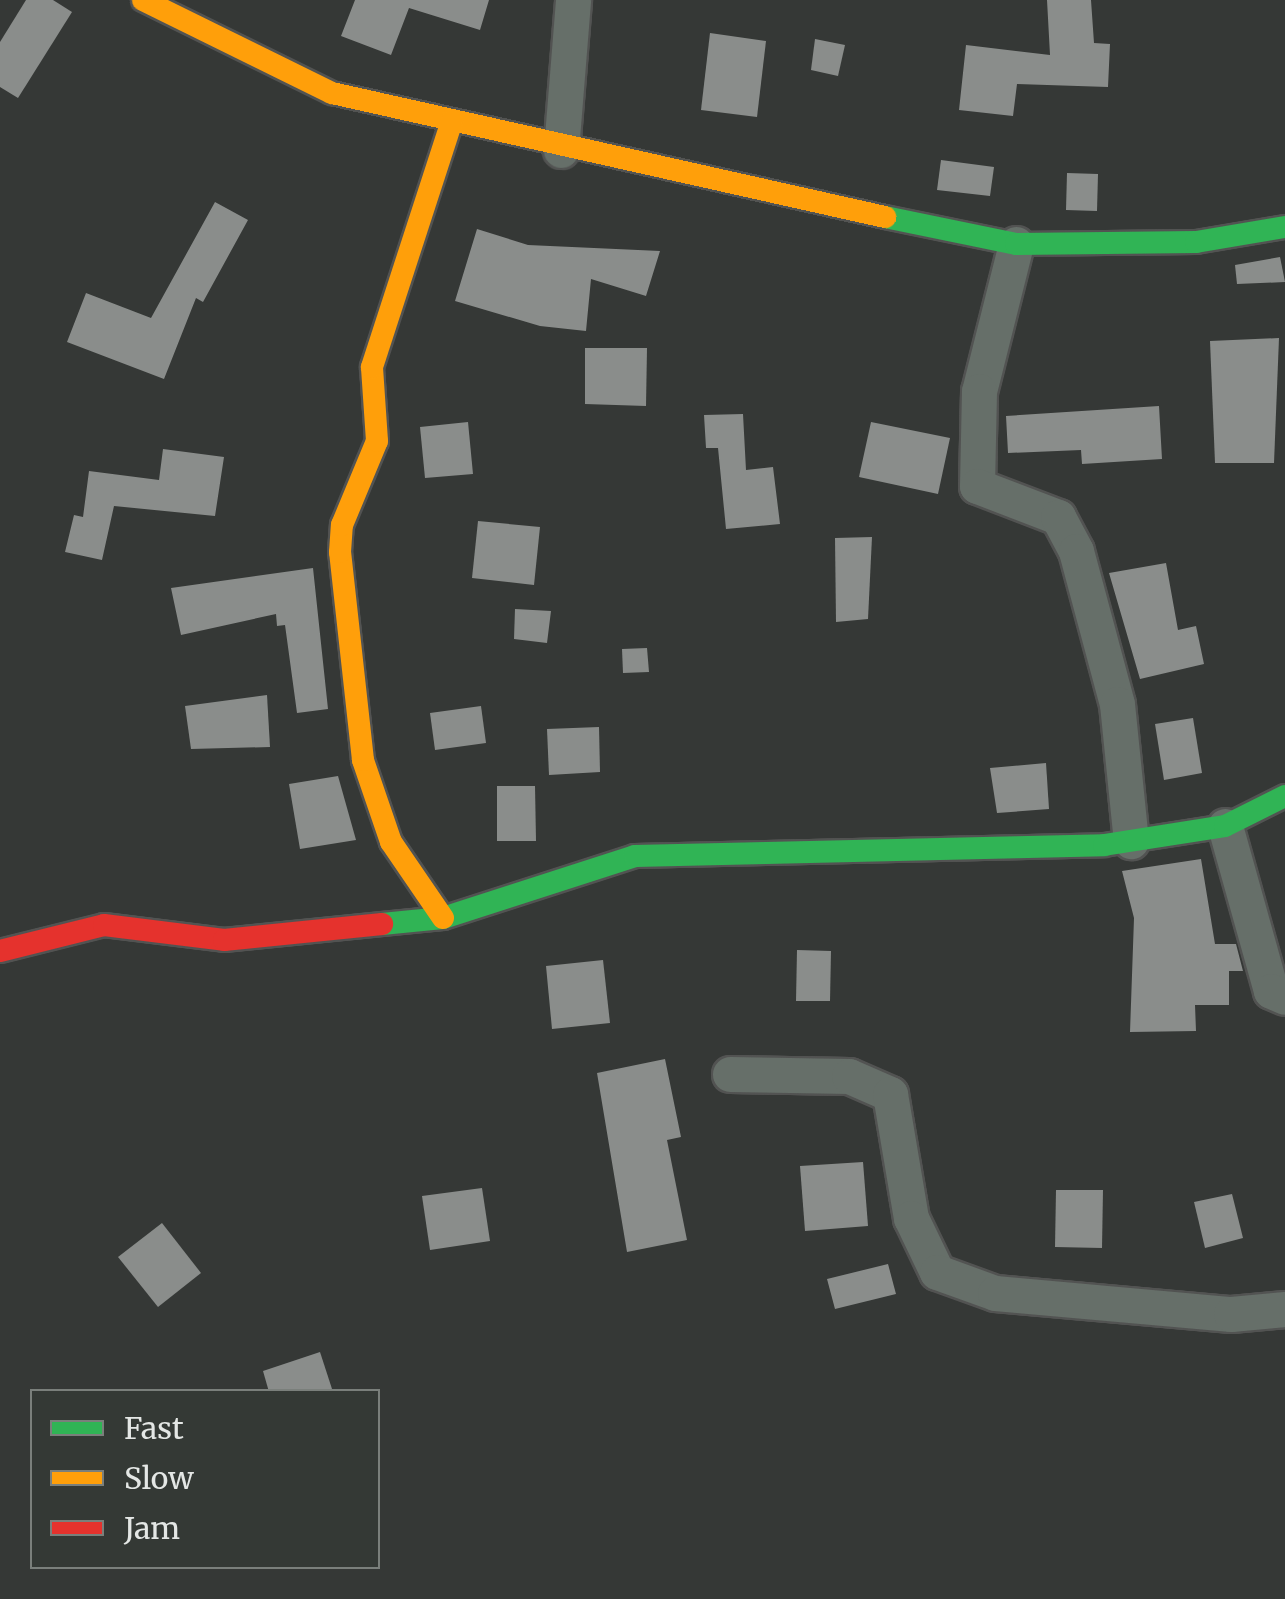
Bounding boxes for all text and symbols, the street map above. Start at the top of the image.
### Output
legend [30,1389,380,1569]
text: Fast [124,1409,184,1447]
text: Slow [124,1459,194,1497]
text: Jam [124,1509,180,1547]

